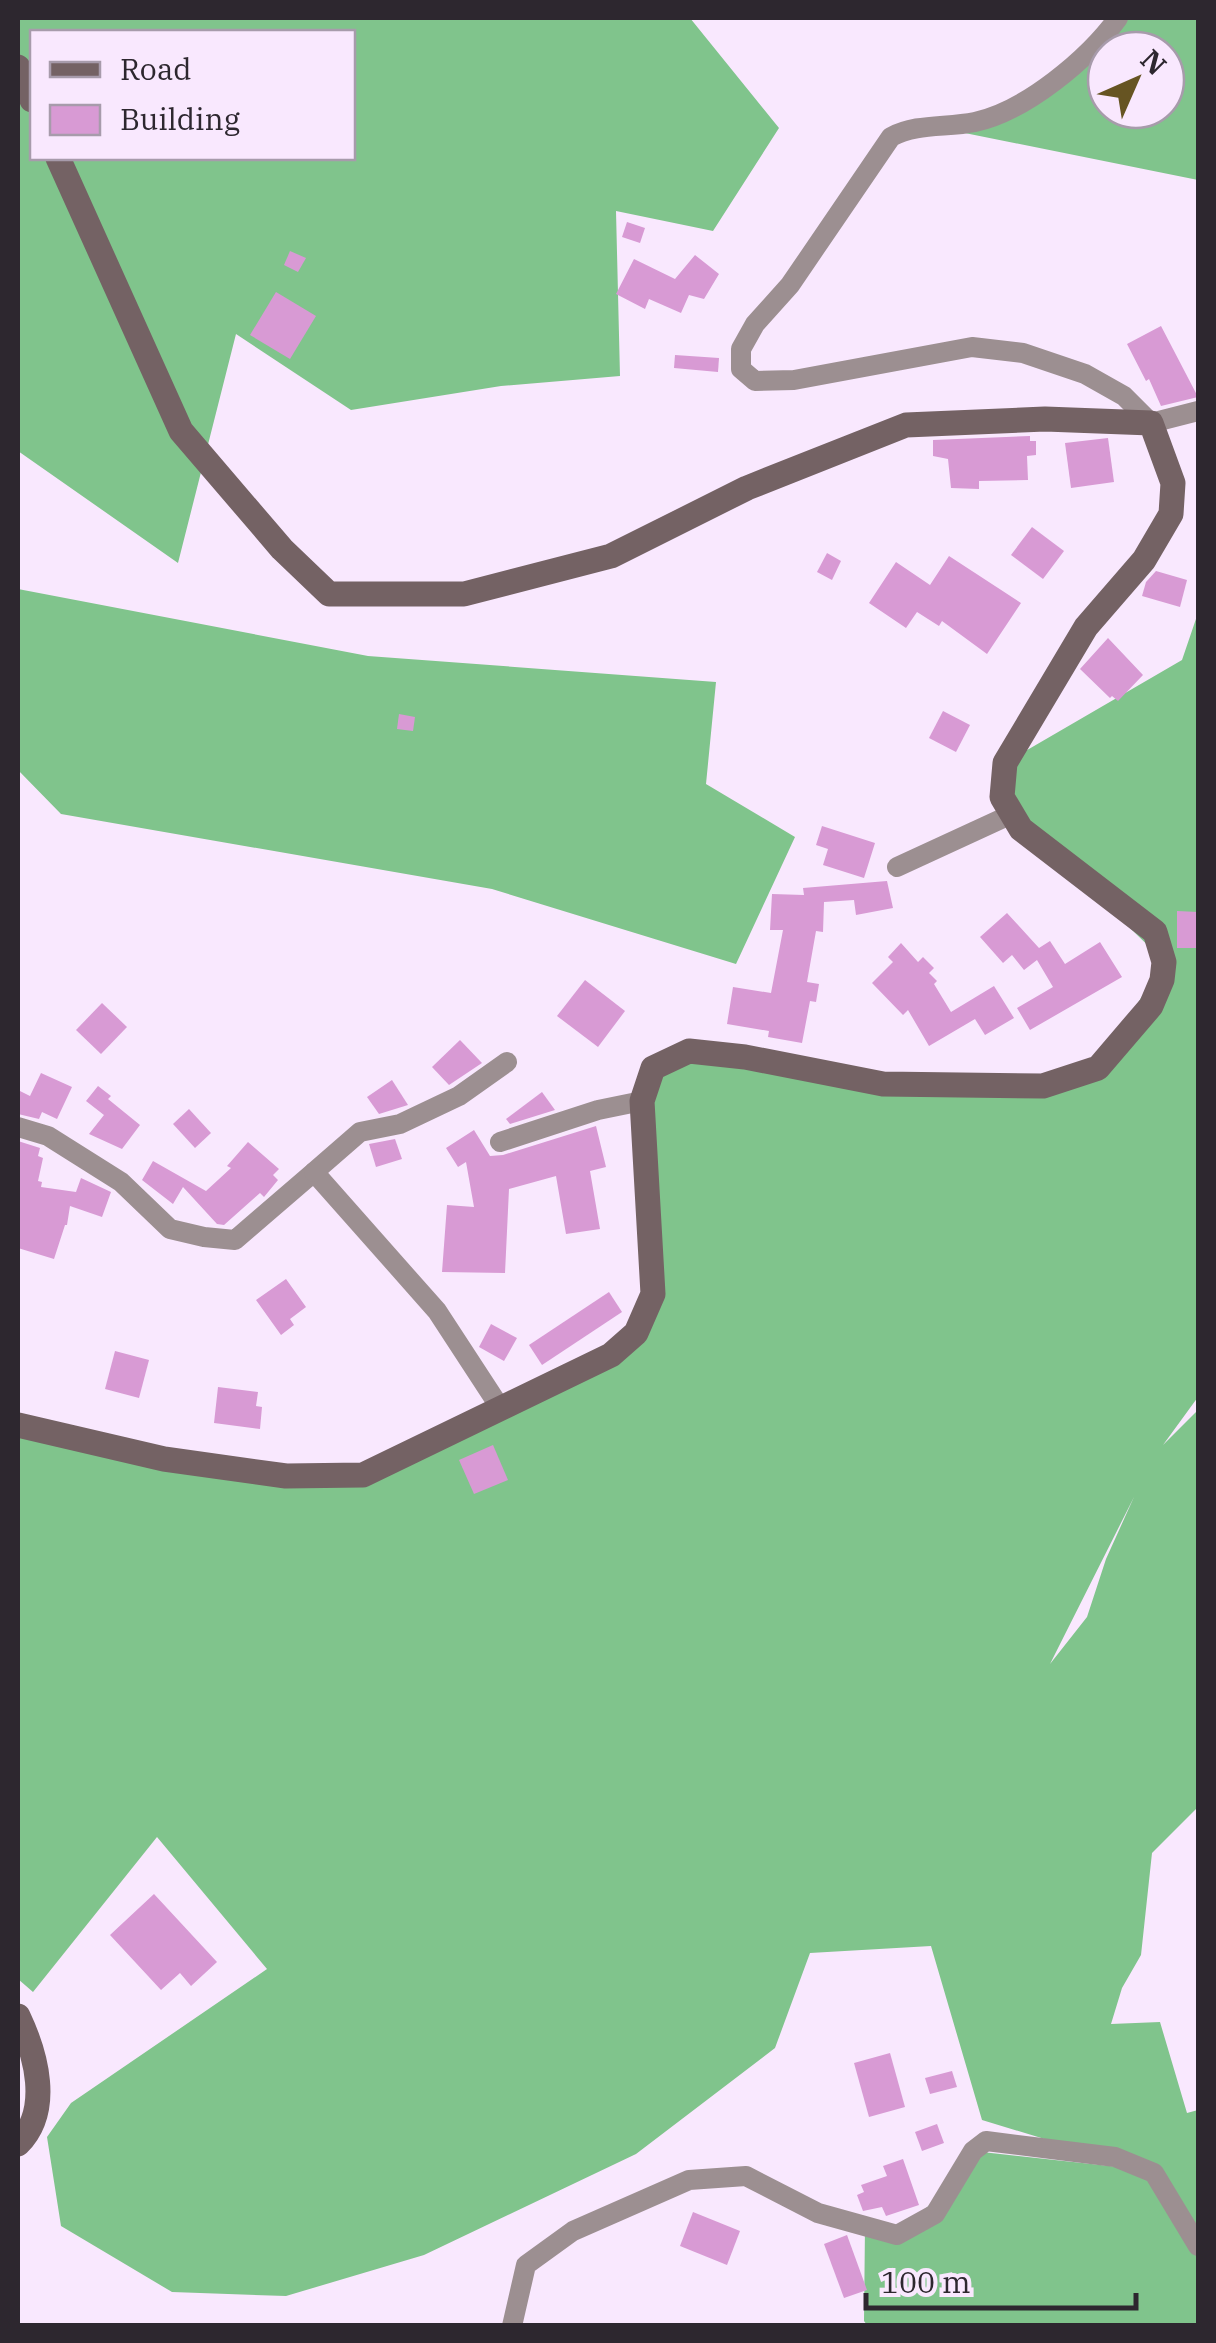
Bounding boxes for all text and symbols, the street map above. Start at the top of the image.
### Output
legend [30,30,355,160]
north arrow [1086,30,1186,130]
text: N [1133,41,1175,83]
text: Road [120,49,192,88]
text: Building [120,99,240,138]
scale bar [866,2248,1136,2310]
text: 100 m [881,2262,971,2301]

